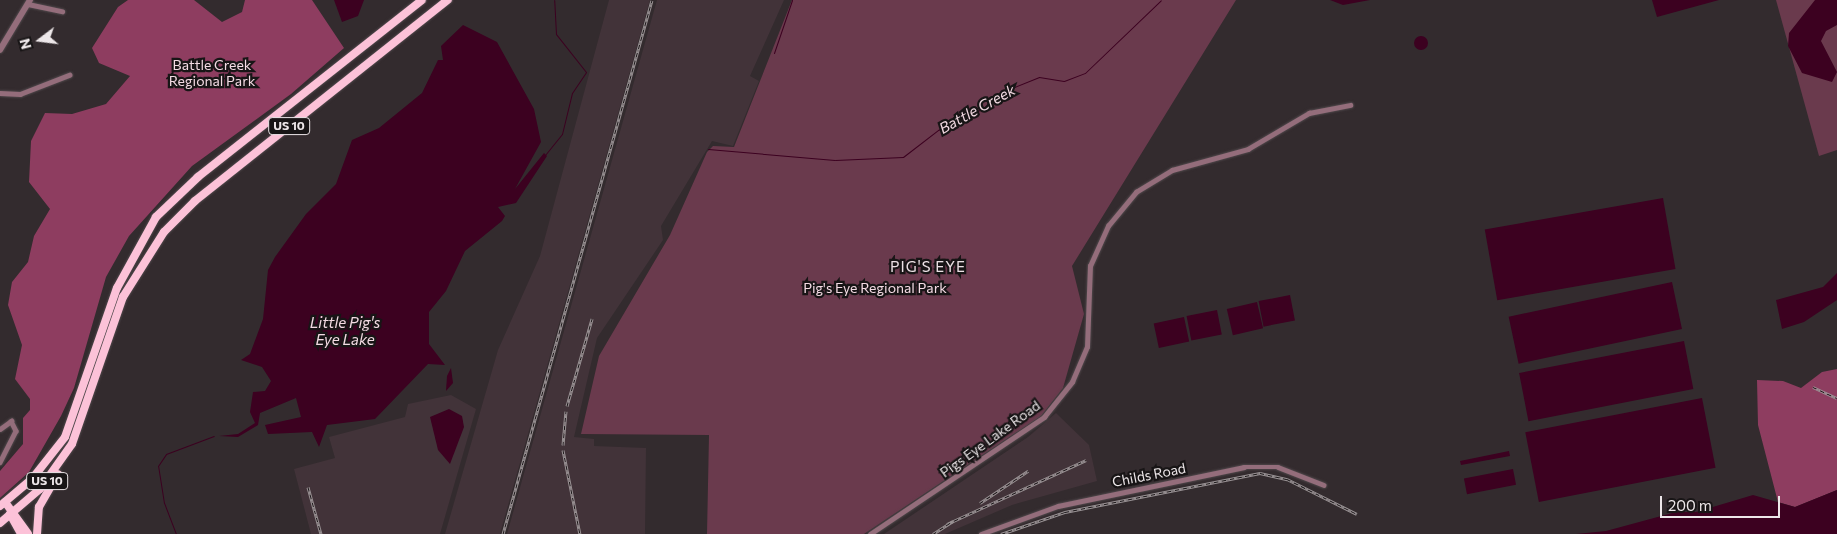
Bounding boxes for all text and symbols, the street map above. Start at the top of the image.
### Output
north arrow [15,15,65,65]
text: N [15,37,35,51]
park label: Battle Creek Regional Park [169,57,255,90]
water label: Battle Creek [936,81,1018,137]
road number: US 10 [268,116,310,136]
district label: PIG'S EYE [889,258,967,276]
park label: Pig's Eye Regional Park [803,280,947,296]
water label: Little Pig's Eye Lake [310,313,380,348]
street label: Pigs Eye Lake Road [937,397,1043,481]
street label: Childs Road [1111,460,1187,490]
road number: US 10 [26,472,68,491]
scale bar [1662,486,1782,518]
text: 200 m [1668,496,1712,514]

